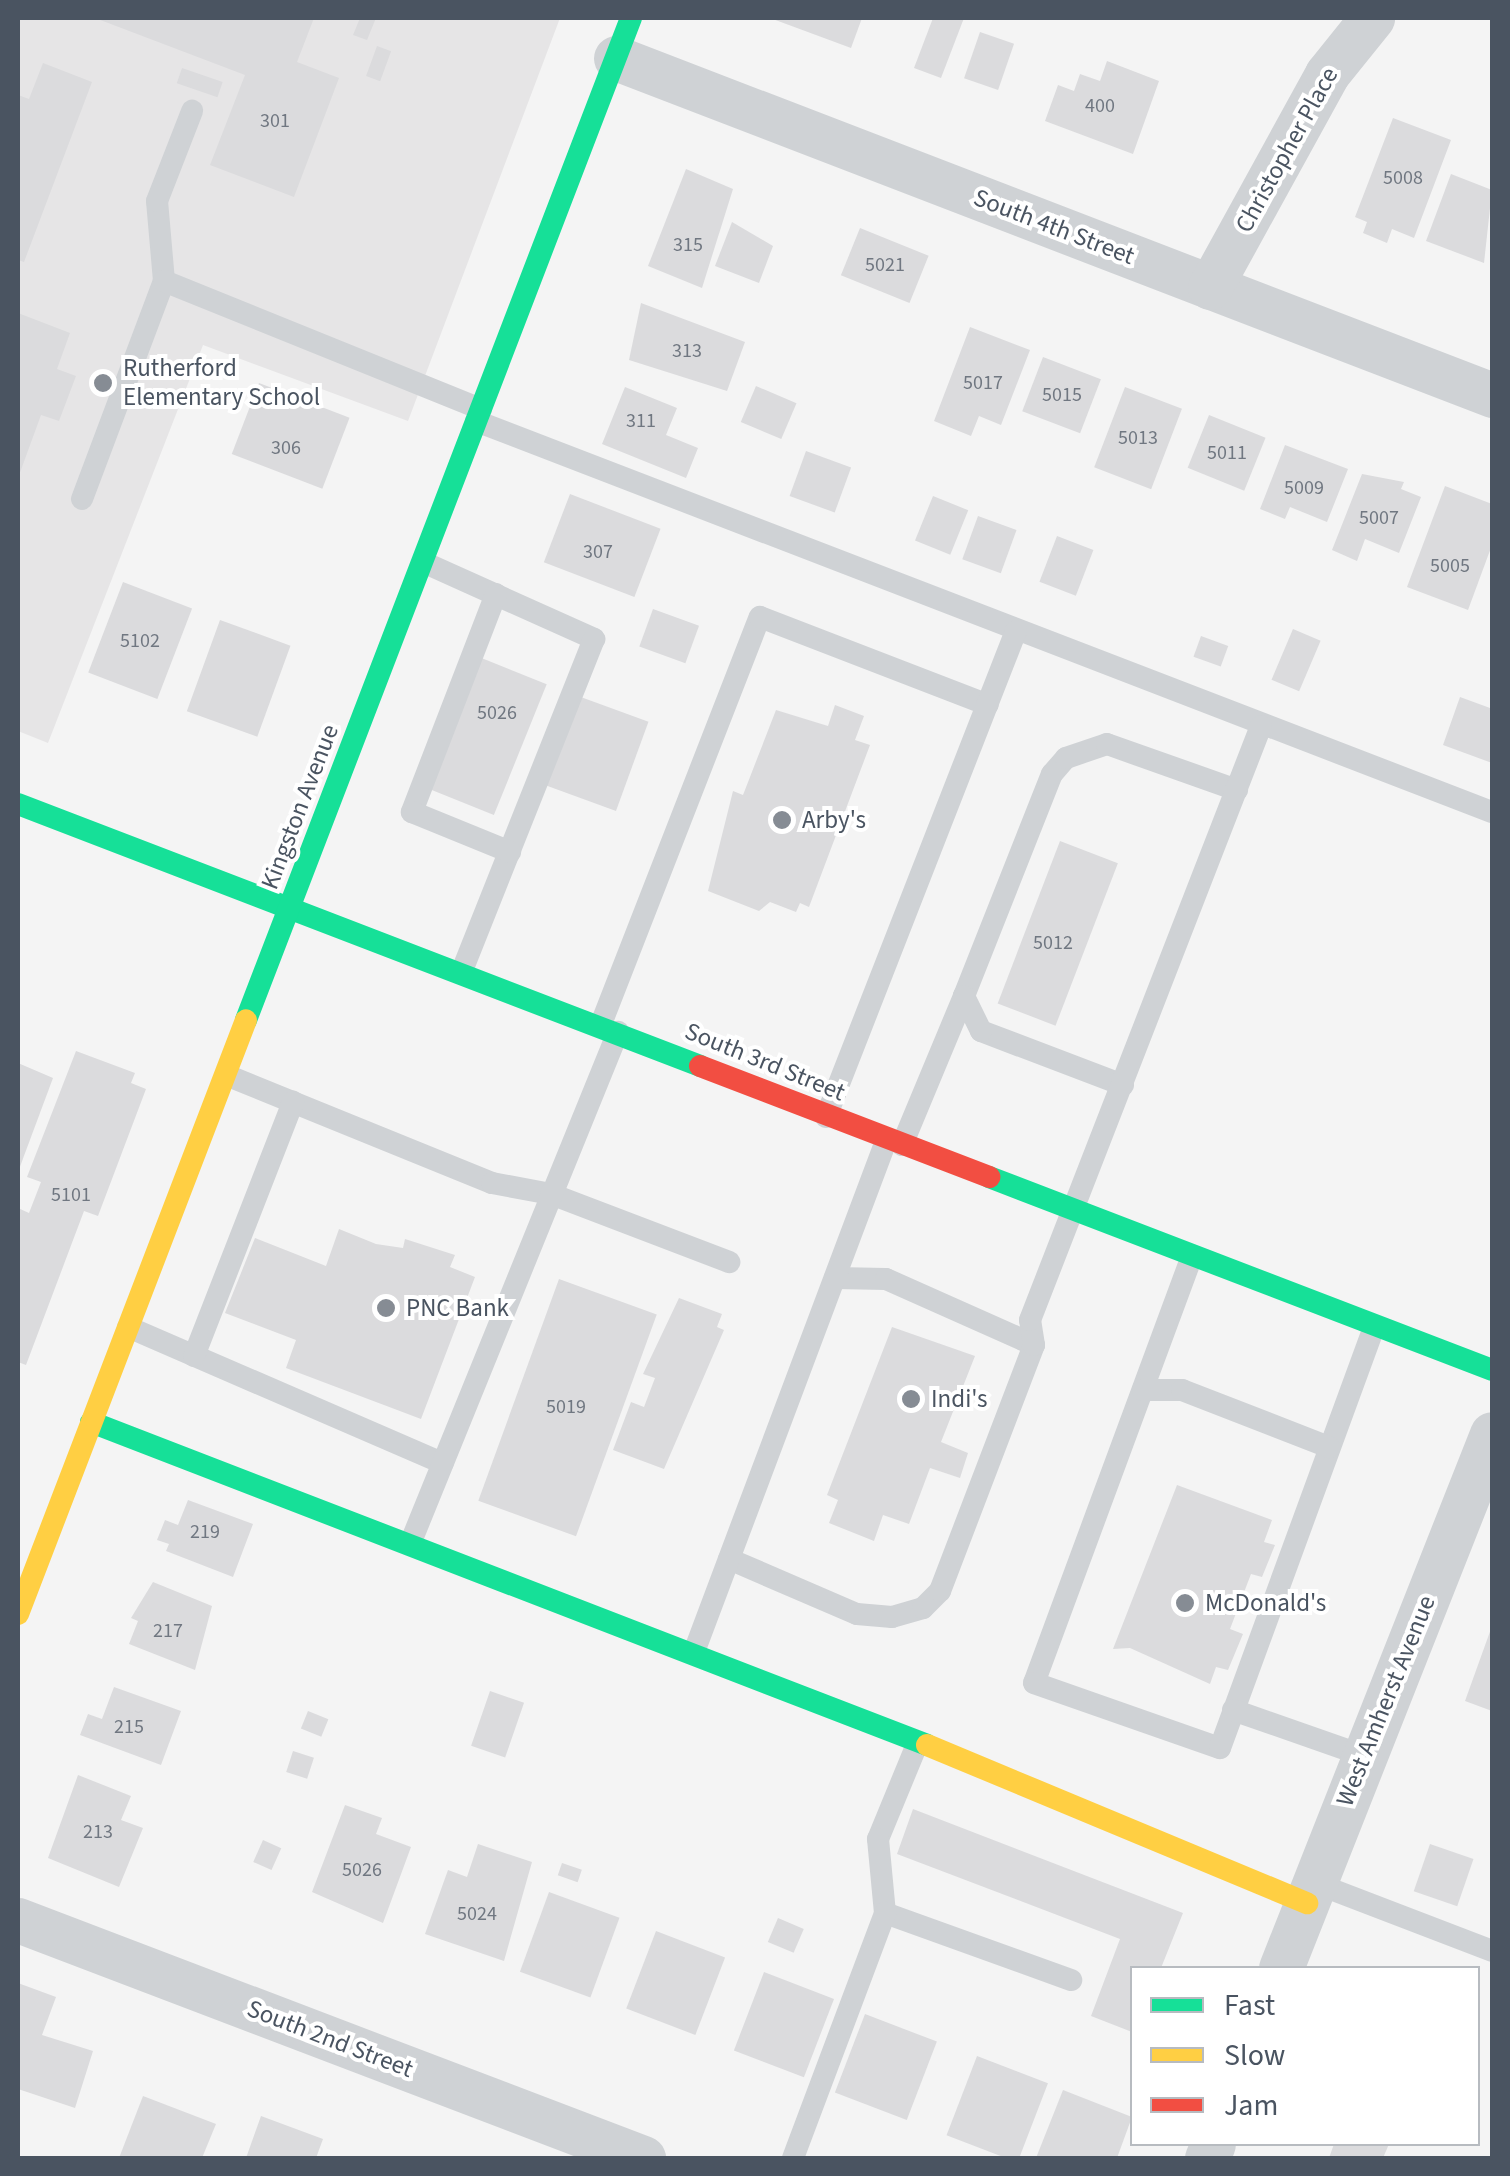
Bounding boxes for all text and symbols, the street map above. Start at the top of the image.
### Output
street label: Christopher Place [1229,62,1345,238]
house number: 400 [1085,94,1115,118]
house number: 301 [260,109,290,133]
house number: 5008 [1383,166,1423,190]
street label: South 4th Street [969,183,1139,271]
house number: 315 [673,233,703,257]
house number: 5021 [865,253,905,277]
house number: 313 [672,339,702,363]
place label: Rutherford Elementary School [123,354,320,413]
house number: 5017 [963,371,1003,395]
marker: Rutherford Elementary School [92,372,114,394]
house number: 5015 [1042,383,1082,407]
house number: 311 [626,409,656,433]
house number: 5013 [1118,426,1158,450]
house number: 306 [271,436,301,460]
house number: 5011 [1207,441,1247,465]
house number: 5009 [1284,476,1324,500]
house number: 5007 [1359,506,1399,530]
house number: 307 [583,540,613,564]
house number: 5005 [1430,554,1470,578]
house number: 5102 [120,629,160,653]
house number: 5026 [477,701,517,725]
street label: Kingston Avenue [255,720,345,894]
place label: Arby's [802,805,866,835]
marker: Arby's [771,809,793,831]
house number: 5012 [1033,931,1073,955]
street label: South 3rd Street [681,1016,849,1108]
house number: 5101 [51,1183,91,1207]
place label: PNC Bank [406,1293,509,1323]
marker: PNC Bank [375,1297,397,1319]
place label: Indi's [931,1384,987,1414]
marker: Indi's [900,1388,922,1410]
house number: 5019 [546,1395,586,1419]
house number: 219 [190,1520,220,1544]
place label: McDonald's [1205,1588,1326,1618]
street label: West Amherst Avenue [1330,1591,1442,1811]
marker: McDonald's [1174,1592,1196,1614]
house number: 217 [153,1619,183,1643]
house number: 215 [114,1715,144,1739]
house number: 213 [83,1820,113,1844]
house number: 5026 [342,1858,382,1882]
house number: 5024 [457,1902,497,1926]
legend [1130,1966,1480,2146]
text: Fast [1224,1984,1275,2027]
street label: South 2nd Street [243,1994,417,2084]
text: Slow [1224,2034,1285,2077]
text: Jam [1224,2084,1278,2127]

